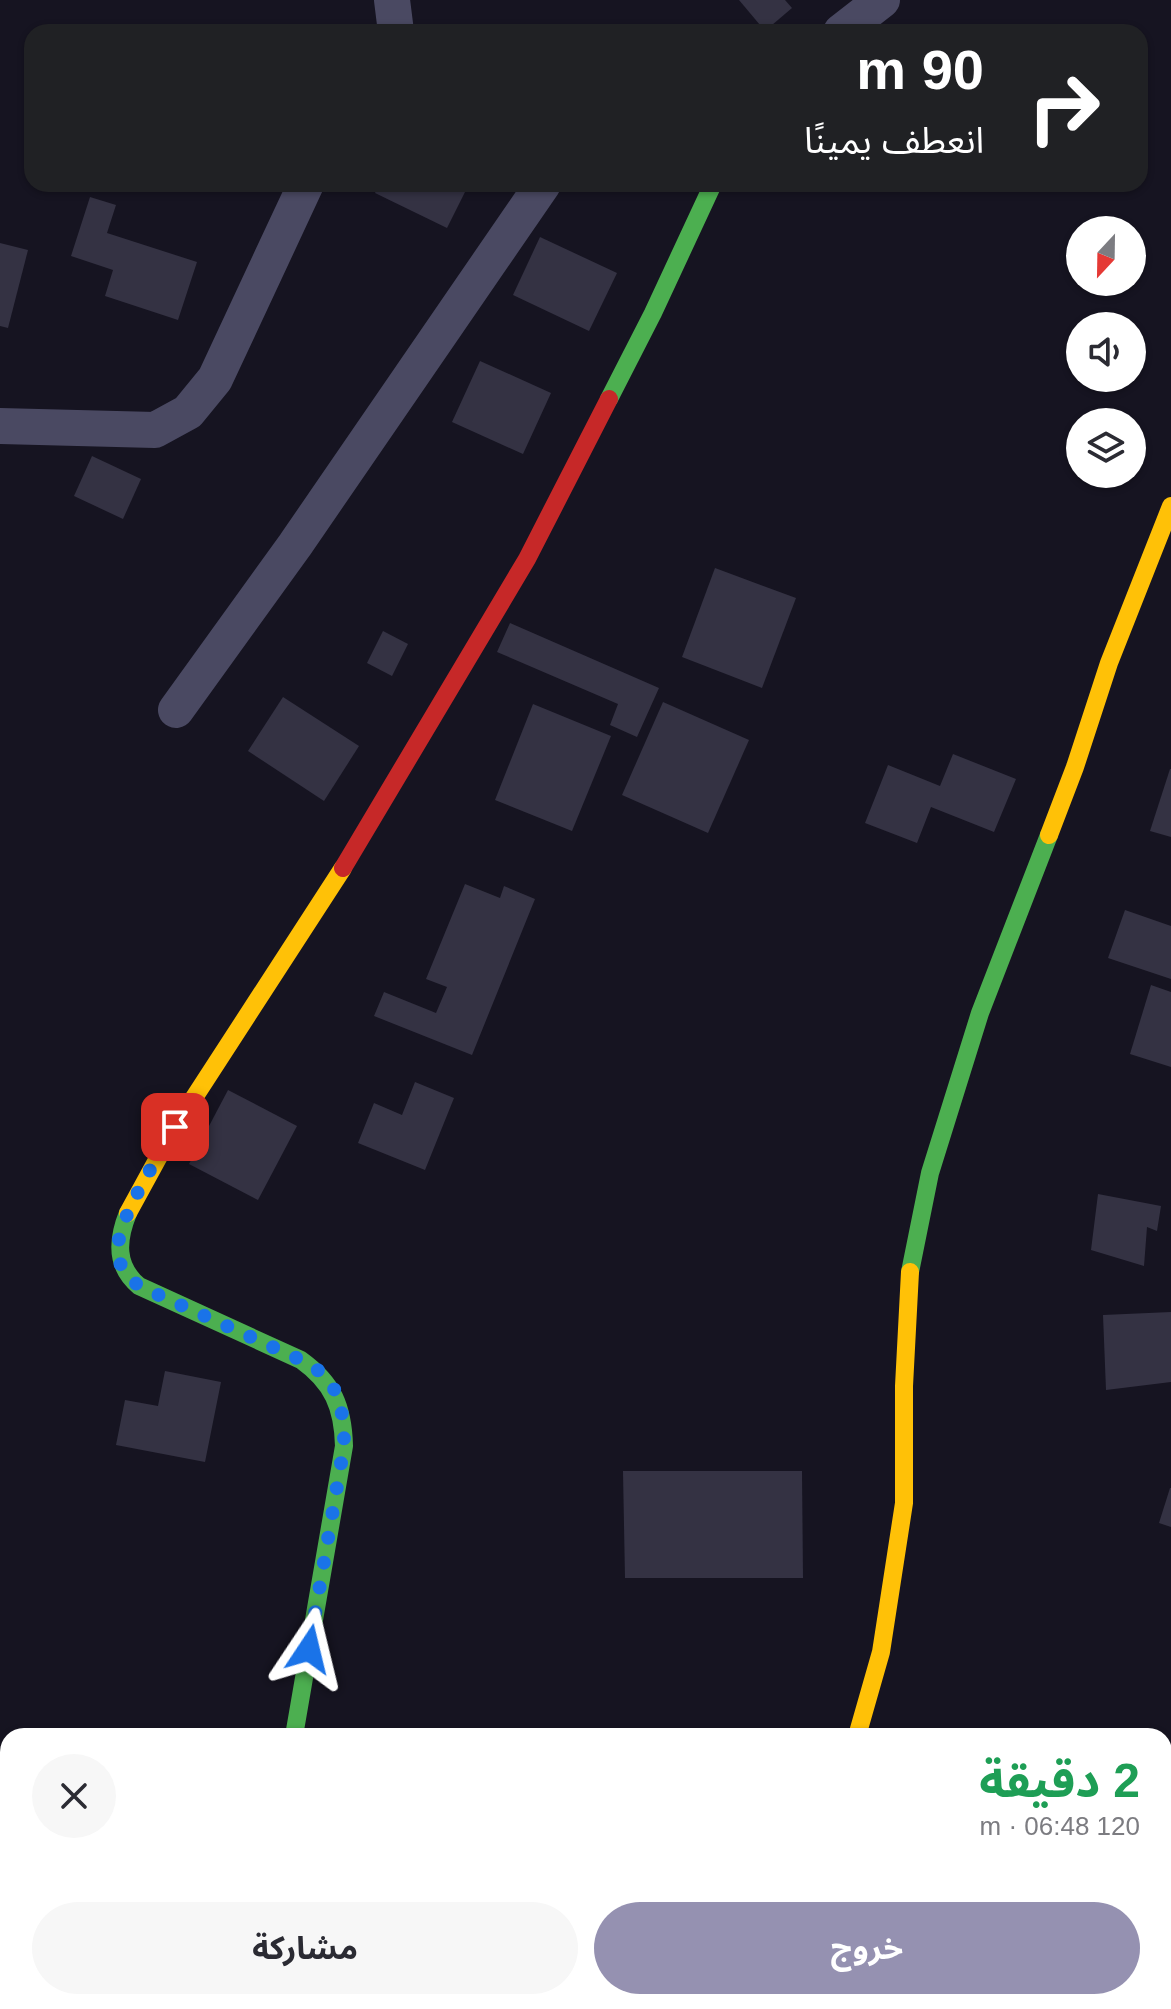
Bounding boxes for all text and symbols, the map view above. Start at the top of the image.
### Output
text: 90 m [856,38,984,101]
icon: right [1012,56,1116,160]
text: انعطف يمينًا [804,120,984,161]
north arrow [1066,216,1146,296]
map controls [1066,216,1146,488]
button: sound [1066,312,1146,392]
button: layers [1066,408,1146,488]
pin [141,1093,209,1161]
icon: arrive [153,1105,197,1149]
position arrow [267,1607,351,1691]
button: close [32,1754,116,1838]
text: 2 دقيقة [979,1754,1140,1807]
text: 120 m · 06:48 [980,1811,1140,1841]
button: مشاركة [32,1902,578,1994]
button: خروج [594,1902,1140,1994]

